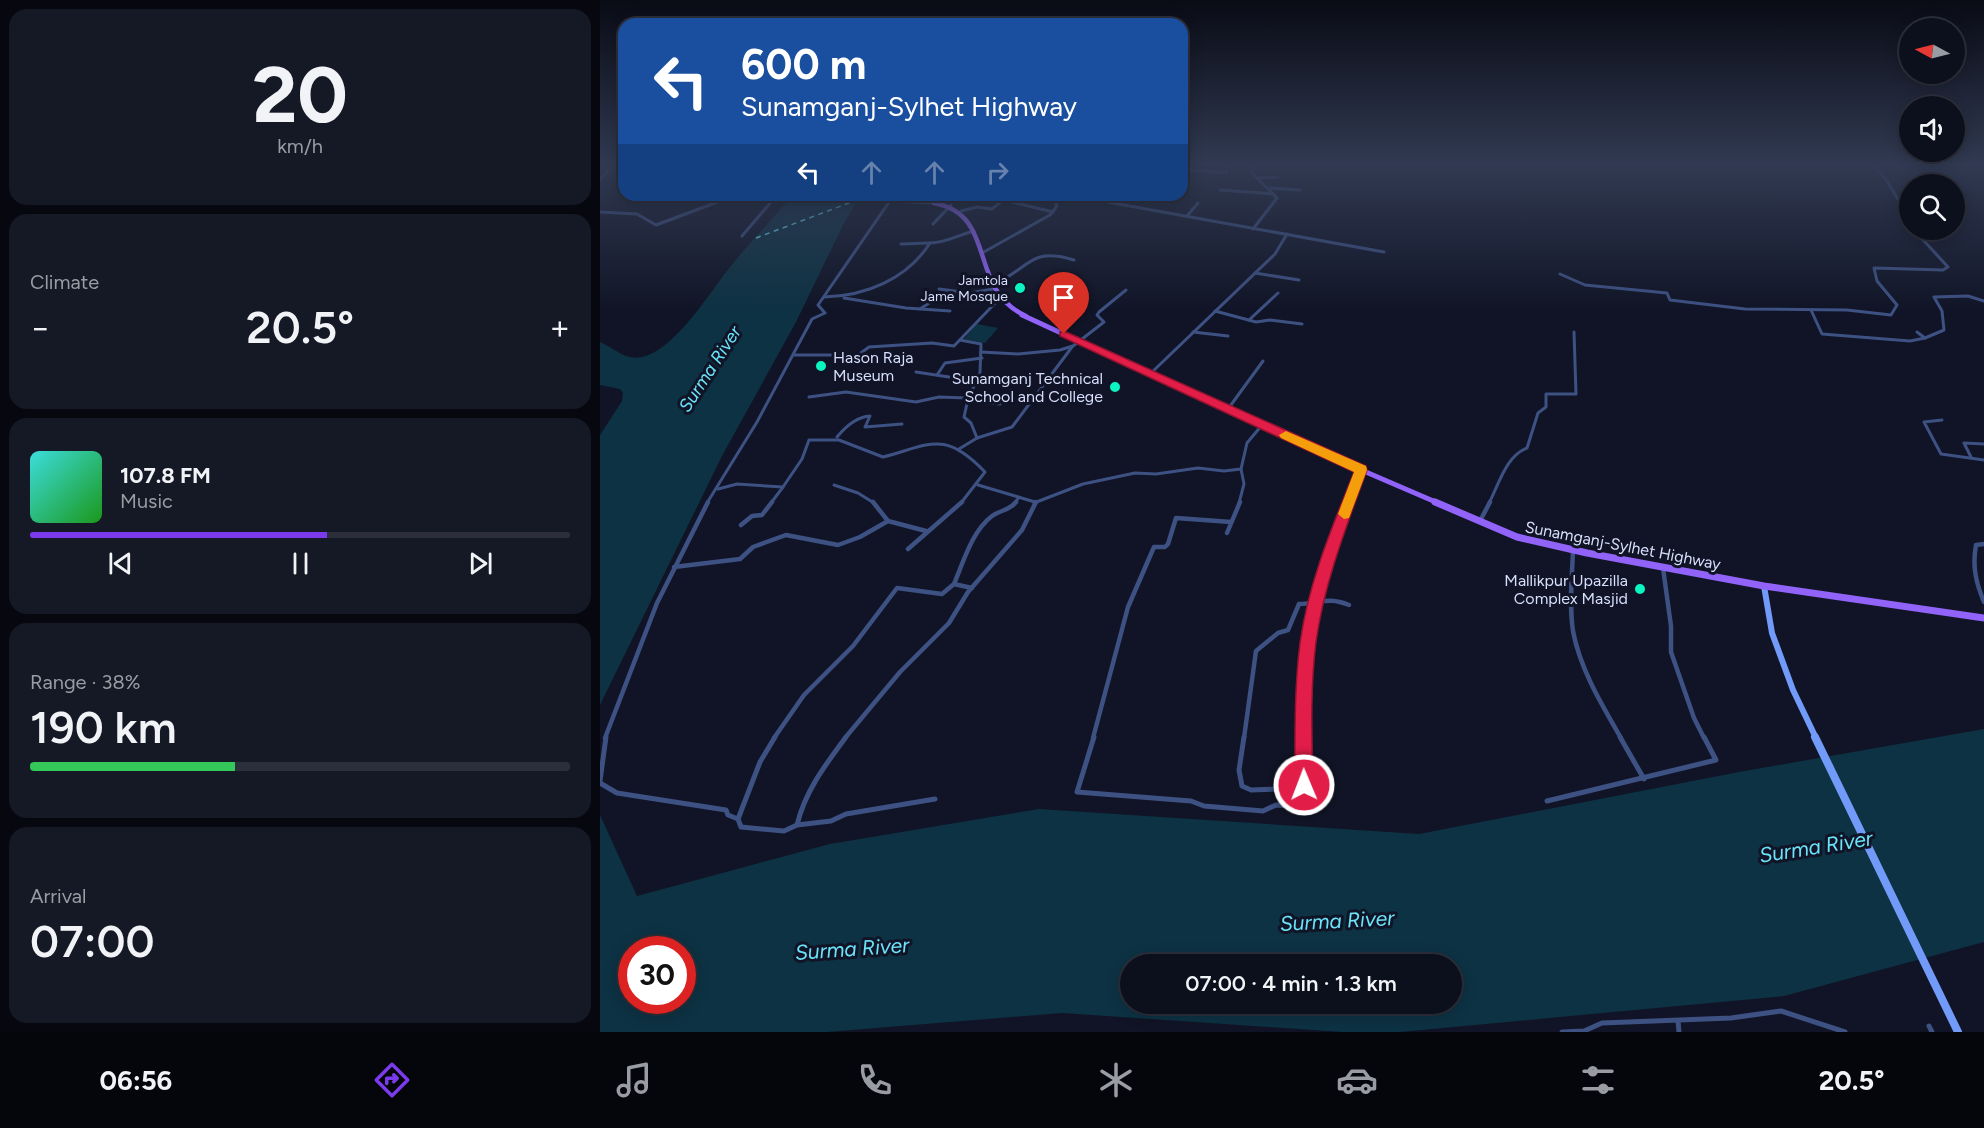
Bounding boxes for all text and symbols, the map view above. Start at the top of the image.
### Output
north arrow [1899,18,1965,84]
map controls [1899,18,1965,240]
text: 600 m [741,39,866,90]
icon: left [642,42,720,120]
text: 20 [252,48,348,142]
text: Sunamganj-Sylhet Highway [741,90,1077,123]
button: sound [1899,96,1965,162]
text: km/h [277,134,323,158]
icon: left [792,156,825,189]
icon: ahead [855,156,888,189]
icon: ahead [918,156,951,189]
icon: right [981,156,1014,189]
button: search [1899,174,1965,240]
text: Climate [30,270,99,294]
place label: Jamtola Jame Mosque [921,272,1008,305]
pin [1038,272,1089,334]
marker: Jamtola Jame Mosque [1013,281,1027,295]
icon: arrive [1047,281,1080,314]
text: 20.5° [246,300,354,354]
text: − [30,308,51,347]
text: + [549,308,570,347]
water label: Surma River [674,321,746,416]
place label: Hason Raja Museum [833,348,913,385]
marker: Hason Raja Museum [814,359,828,373]
place label: Sunamganj Technical School and College [952,369,1103,406]
marker: Sunamganj Technical School and College [1108,380,1122,394]
text: 107.8 FM [120,462,211,489]
text: Music [120,489,173,513]
street label: Sunamganj-Sylhet Highway [1523,517,1723,574]
icon: previous [104,547,137,580]
icon: pause [284,547,317,580]
icon: next [464,547,497,580]
place label: Mallikpur Upazilla Complex Masjid [1504,571,1628,608]
marker: Mallikpur Upazilla Complex Masjid [1633,582,1647,596]
text: Range · 38% [30,670,140,694]
text: 190 km [30,700,177,754]
position arrow [1272,753,1336,817]
water label: Surma River [1757,825,1875,868]
text: Arrival [30,884,86,908]
water label: Surma River [1279,905,1396,936]
text: 07:00 [30,914,154,968]
water label: Surma River [794,932,911,965]
speed limit sign: 30 [618,936,696,1014]
text: 07:00 · 4 min · 1.3 km [1185,970,1397,997]
icon: directions [371,1059,413,1101]
icon: music [613,1059,655,1101]
icon: phone [854,1059,896,1101]
icon: climate [1095,1059,1137,1101]
icon: car [1336,1059,1378,1101]
icon: filters [1577,1059,1619,1101]
text: 06:56 [100,1064,172,1097]
text: 20.5° [1819,1064,1884,1097]

